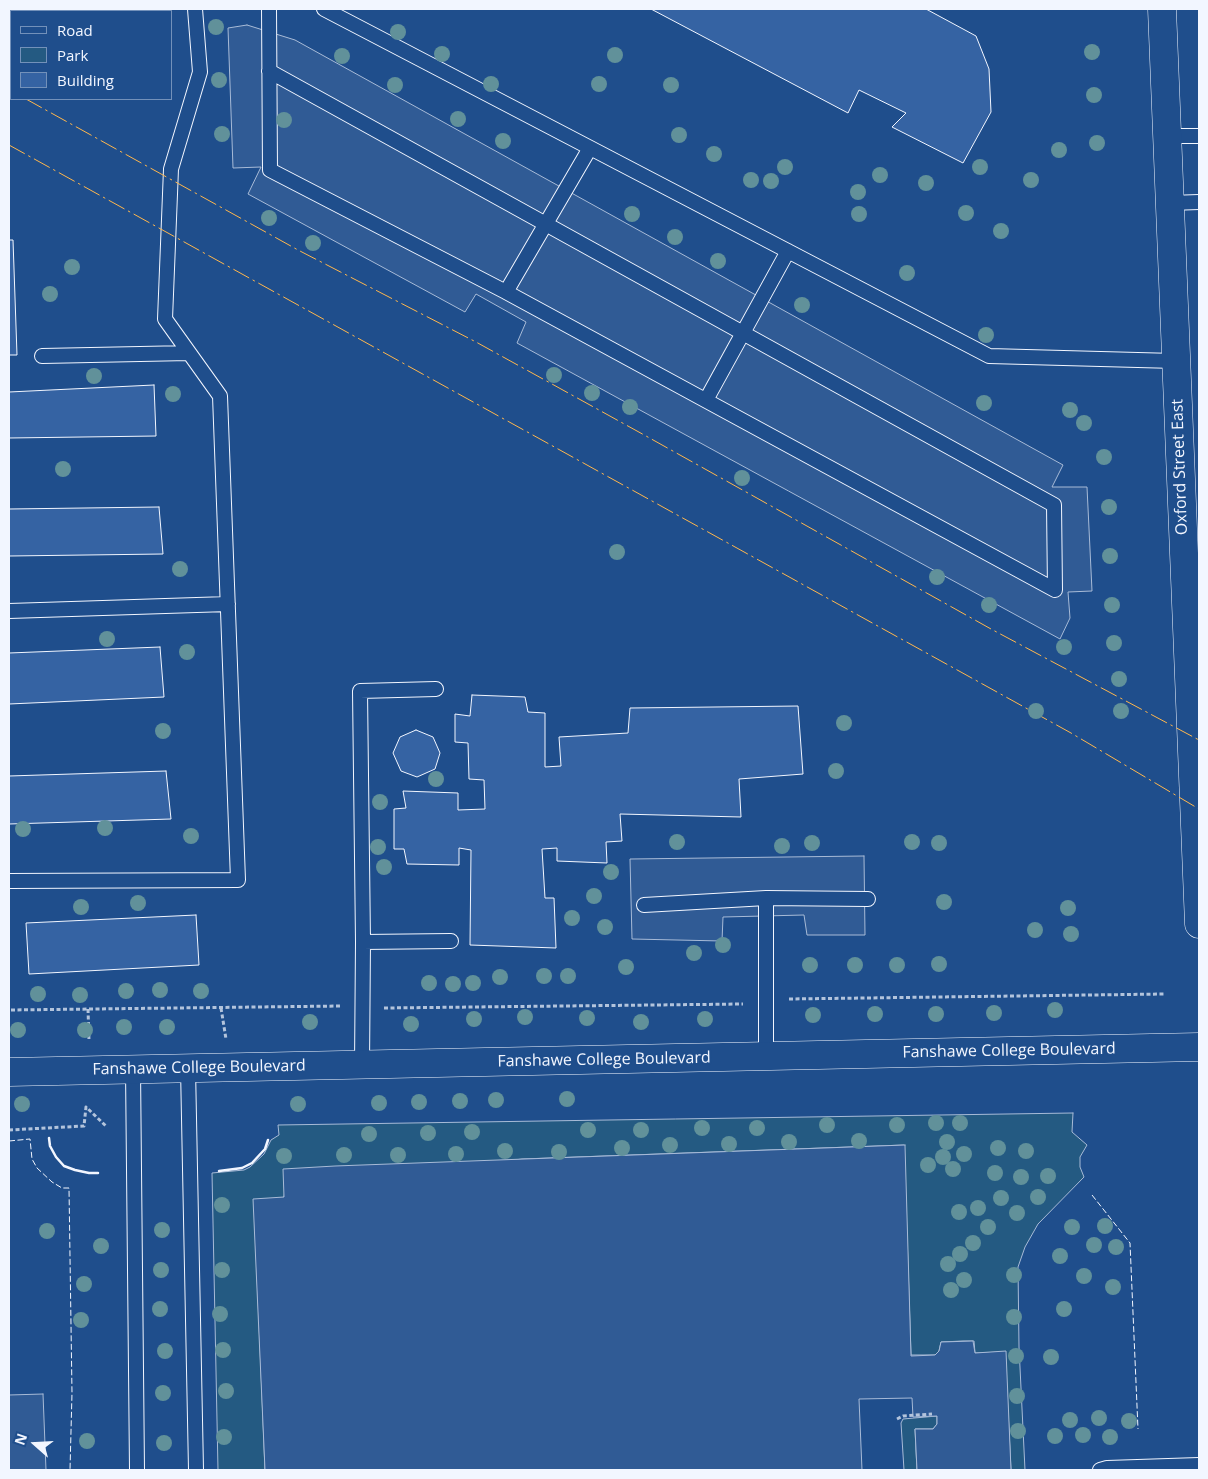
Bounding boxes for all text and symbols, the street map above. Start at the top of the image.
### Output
legend [10,10,172,100]
text: Road [57,20,93,40]
text: Park [57,45,88,65]
text: Building [57,70,114,90]
street label: Oxford Street East [1168,399,1192,535]
street label: Fanshawe College Boulevard [902,1040,1116,1062]
street label: Fanshawe College Boulevard [497,1049,711,1071]
street label: Fanshawe College Boulevard [92,1057,306,1079]
north arrow [10,1419,60,1469]
text: N [10,1430,31,1447]

